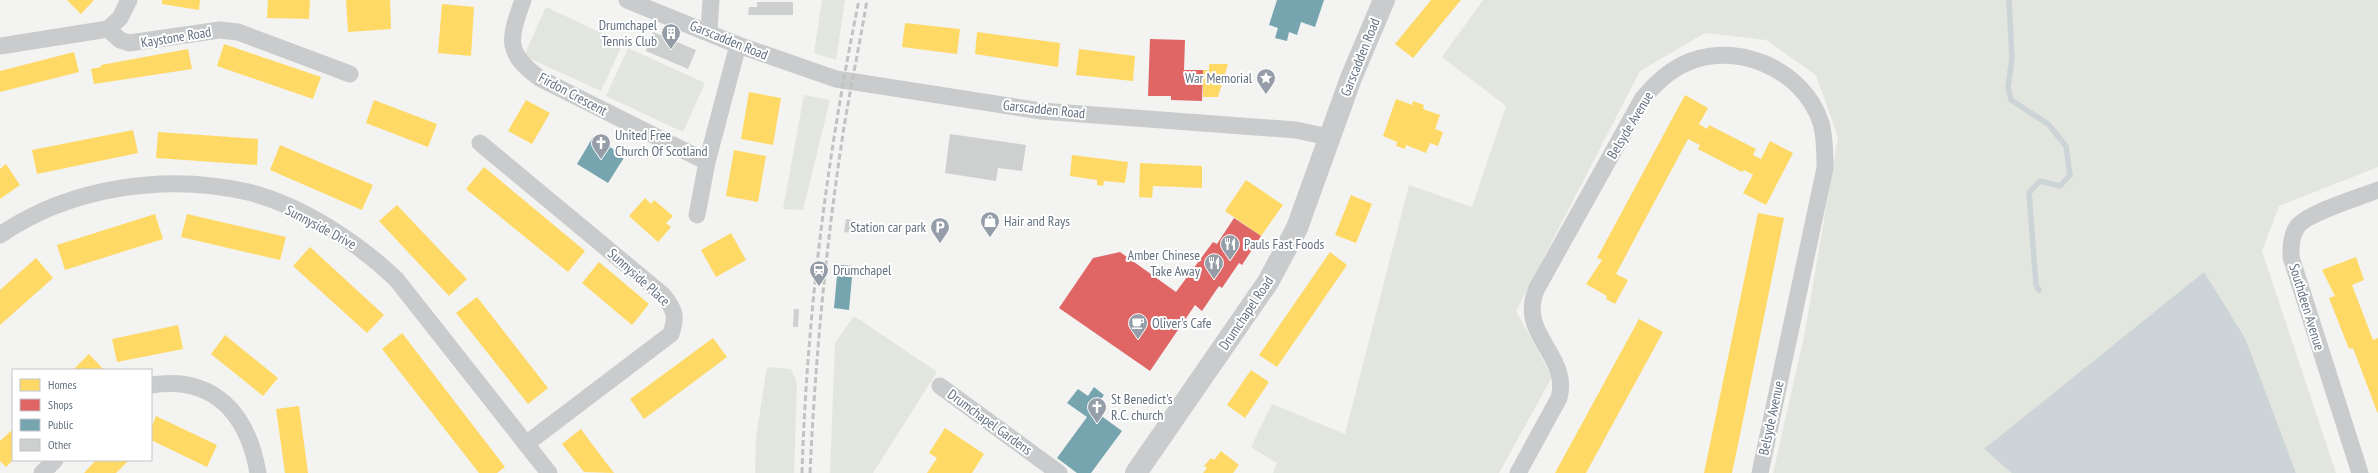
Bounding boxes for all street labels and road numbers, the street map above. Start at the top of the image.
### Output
street label: Garscadden Road [1336,15,1384,99]
street label: Garscadden Road [687,16,771,64]
street label: Kaystone Road [140,23,212,51]
street label: Firdon Crescent [536,68,610,120]
street label: Belsyde Avenue [1603,88,1657,162]
street label: Garscadden Road [1002,96,1086,122]
street label: Sunnyside Drive [282,201,360,253]
street label: Sunnyside Place [604,244,674,310]
street label: Southdeen Avenue [2285,261,2329,353]
street label: Drumchapel Road [1215,273,1277,353]
street label: Belsyde Avenue [1754,379,1788,457]
street label: Drumchapel Gardens [944,385,1036,459]

